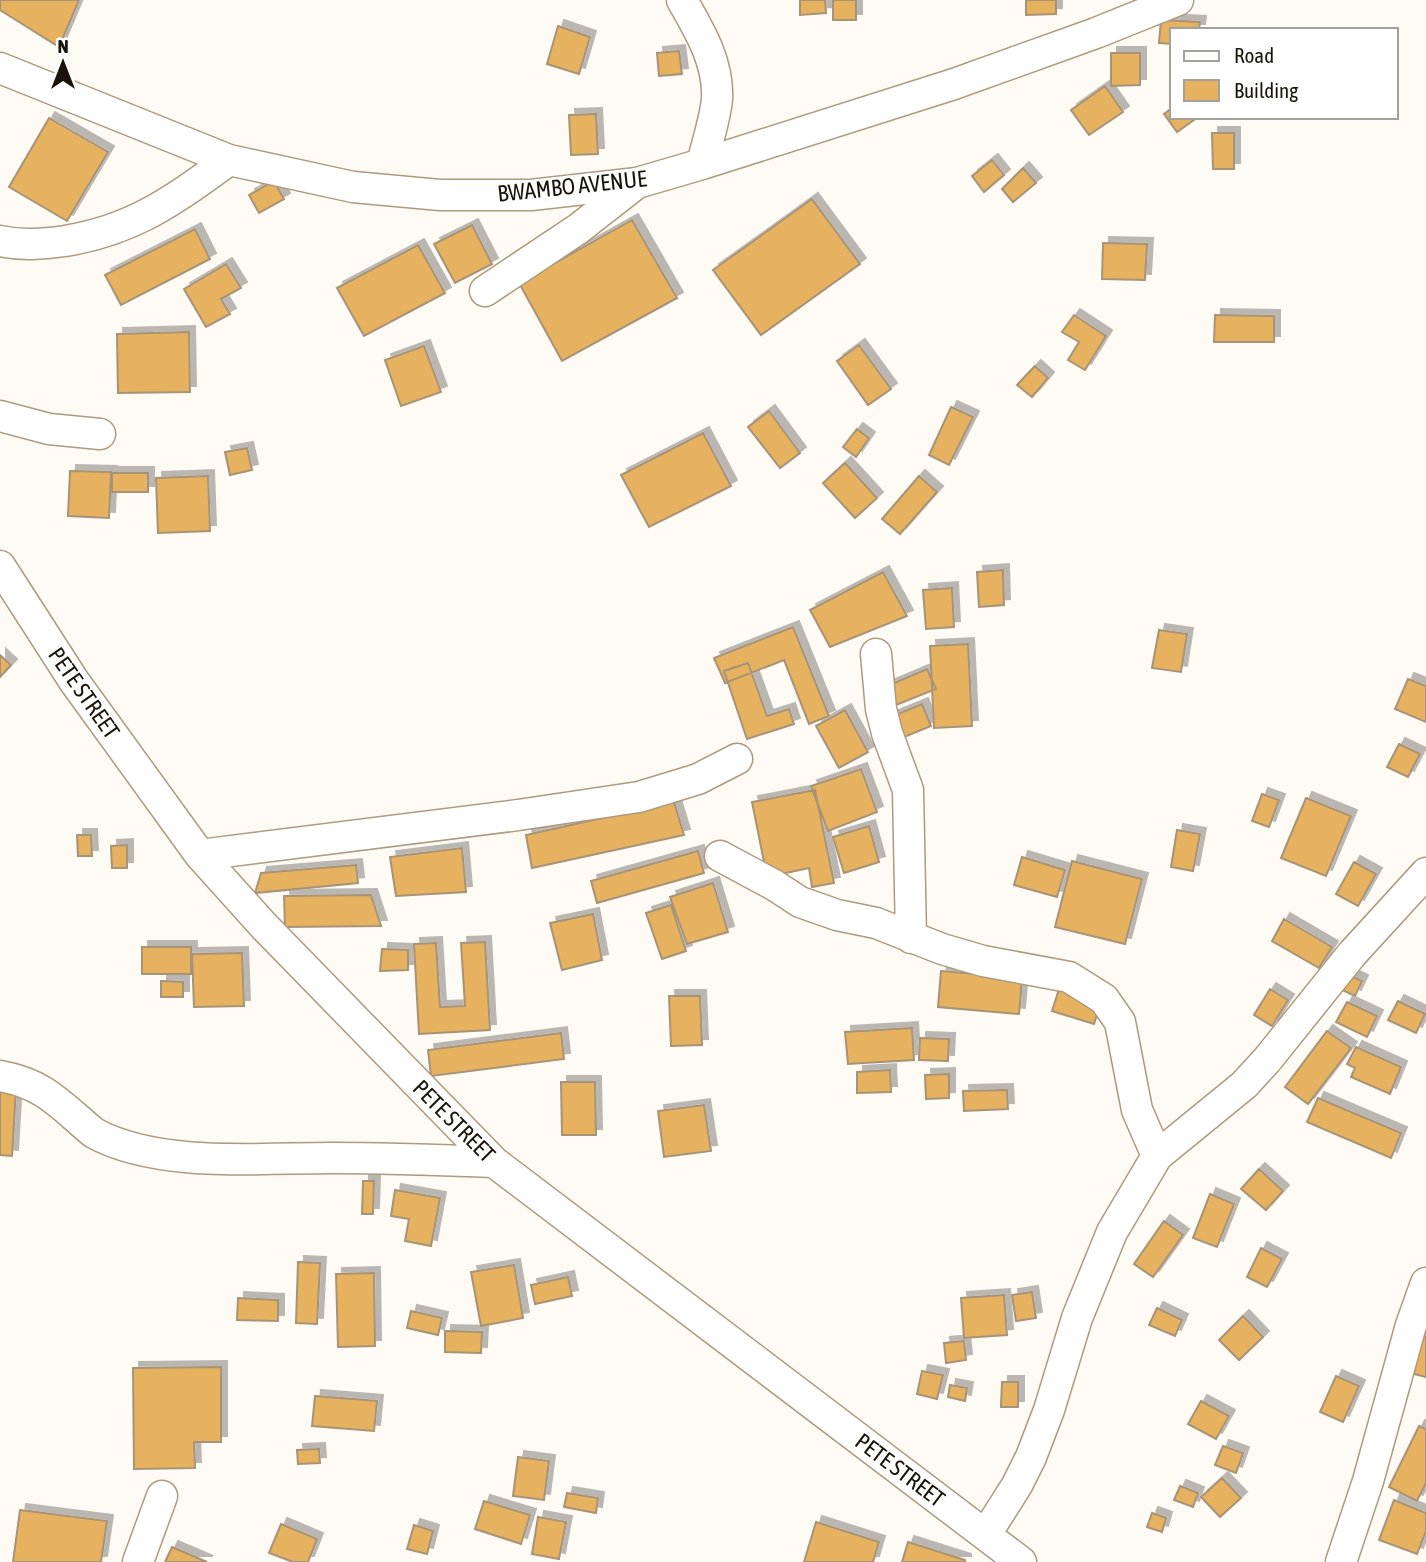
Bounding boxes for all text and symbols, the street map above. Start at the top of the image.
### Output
north arrow [28,28,98,98]
legend [1170,28,1398,119]
text: N [57,35,69,57]
text: Road [1234,43,1274,67]
text: Building [1234,78,1298,102]
street label: BWAMBO AVENUE [496,165,648,207]
street label: PETE STREET [43,643,125,743]
street label: PETE STREET [408,1075,500,1167]
street label: PETE STREET [850,1428,950,1512]

